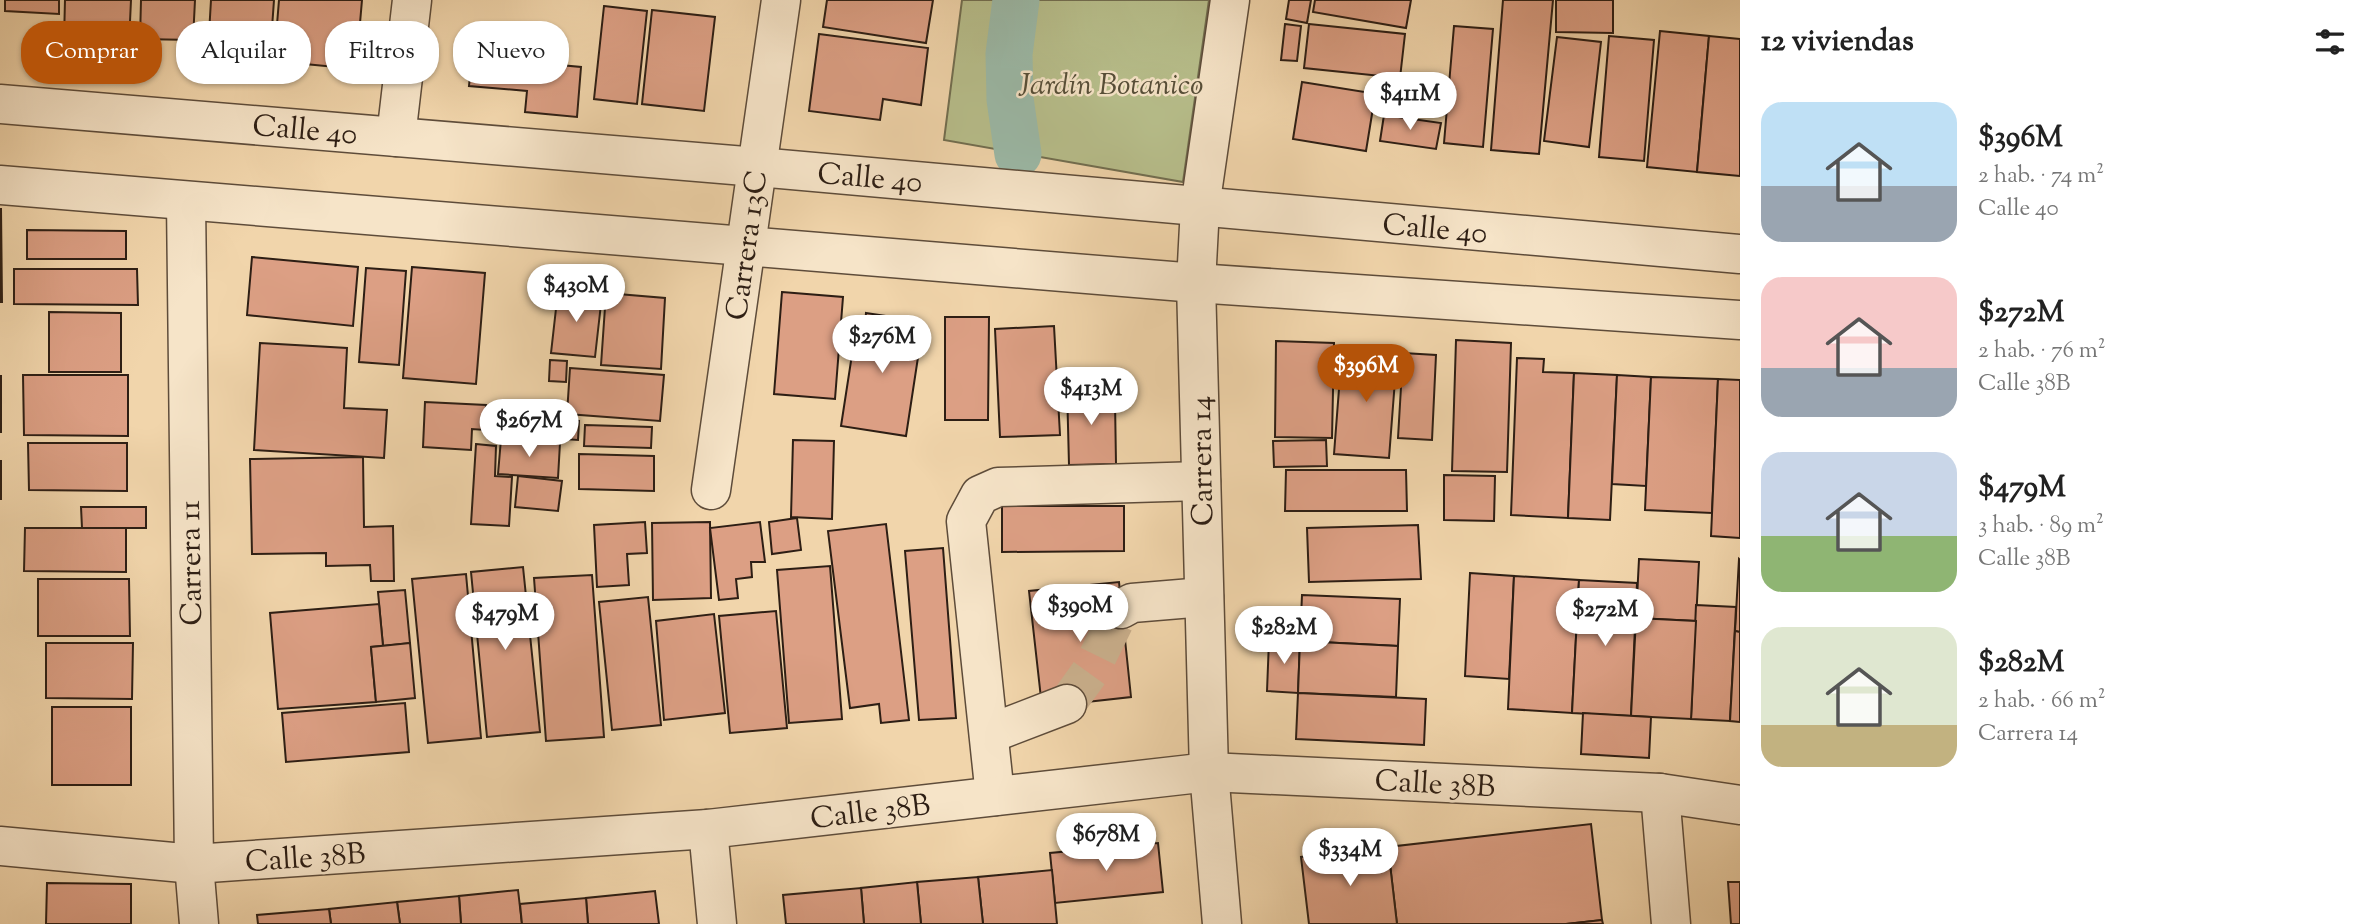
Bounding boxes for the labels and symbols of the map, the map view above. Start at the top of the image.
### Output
park label: Jardín Botanico [1018,65,1203,108]
pin: $411M [1361,72,1459,132]
street label: Calle 40 [251,105,359,157]
street label: Calle 40 [816,153,924,205]
street label: Carrera 13C [717,167,780,323]
street label: Calle 40 [1381,204,1489,256]
pin: $430M [527,264,625,324]
pin: $276M [833,316,931,375]
pin: $396M [1317,344,1415,404]
pin: $413M [1042,368,1140,427]
street label: Carrera 14 [1181,395,1226,527]
pin: $267M [480,400,578,459]
street label: Carrera 11 [170,500,215,626]
pin: $390M [1031,584,1129,644]
pin: $272M [1556,588,1654,648]
pin: $479M [456,592,554,652]
pin: $282M [1235,606,1333,666]
street label: Calle 38B [1374,761,1496,810]
street label: Calle 38B [808,785,933,842]
pin: $678M [1057,814,1155,873]
pin: $334M [1301,828,1399,888]
street label: Calle 38B [244,834,367,885]

